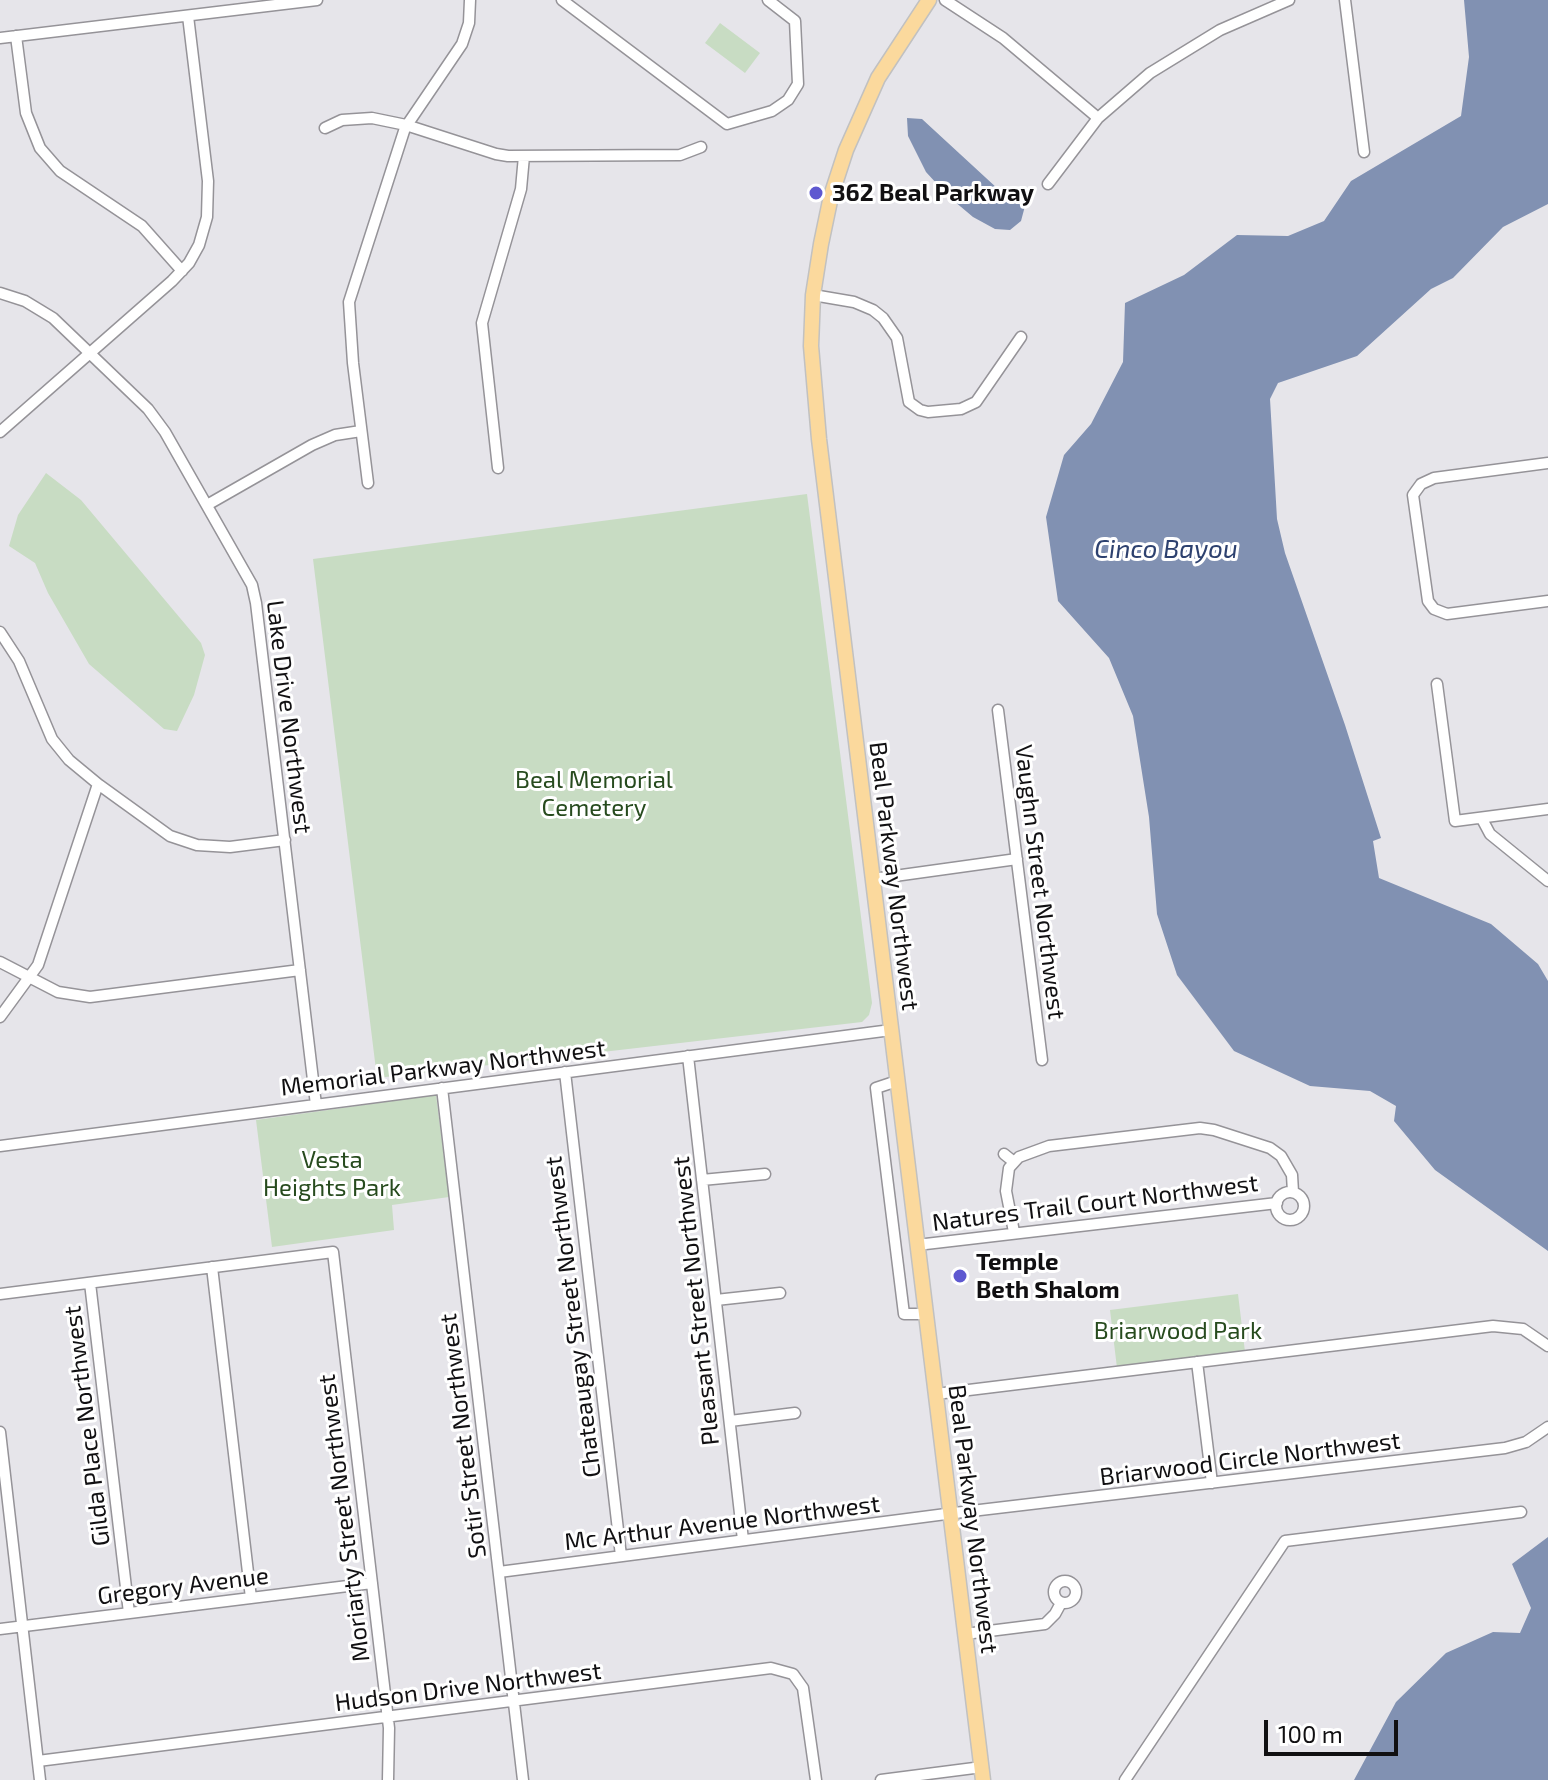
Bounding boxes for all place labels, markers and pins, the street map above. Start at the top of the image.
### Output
place label: 362 Beal Parkway [832,179,1034,207]
marker: 362 Beal Parkway [807,184,825,202]
place label: Temple Beth Shalom [976,1248,1120,1304]
marker: Temple Beth Shalom [951,1267,969,1285]

